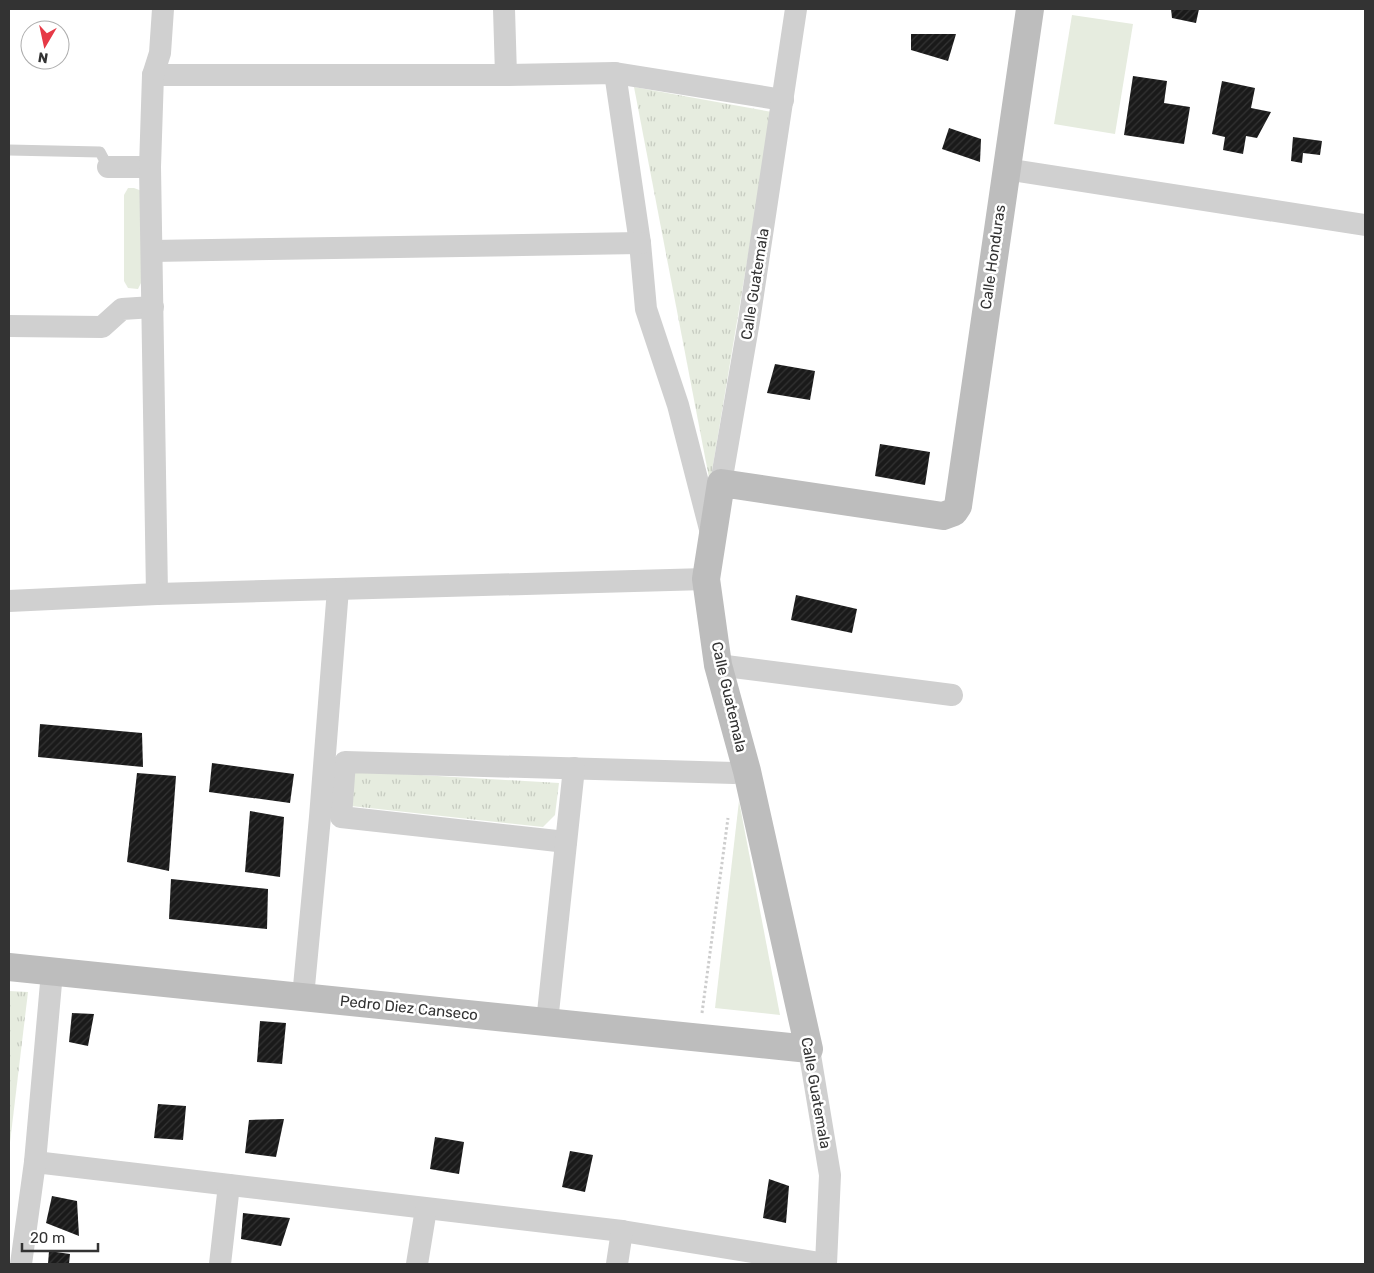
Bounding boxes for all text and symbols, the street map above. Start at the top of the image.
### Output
north arrow [20,20,70,70]
text: N [37,48,49,67]
street label: Calle Honduras [977,203,1009,310]
street label: Calle Guatemala [737,227,773,341]
street label: Calle Guatemala [708,640,750,754]
street label: Pedro Diez Canseco [339,992,479,1024]
street label: Calle Guatemala [797,1036,835,1150]
scale bar [22,1220,99,1252]
text: 20 m [30,1229,65,1247]

